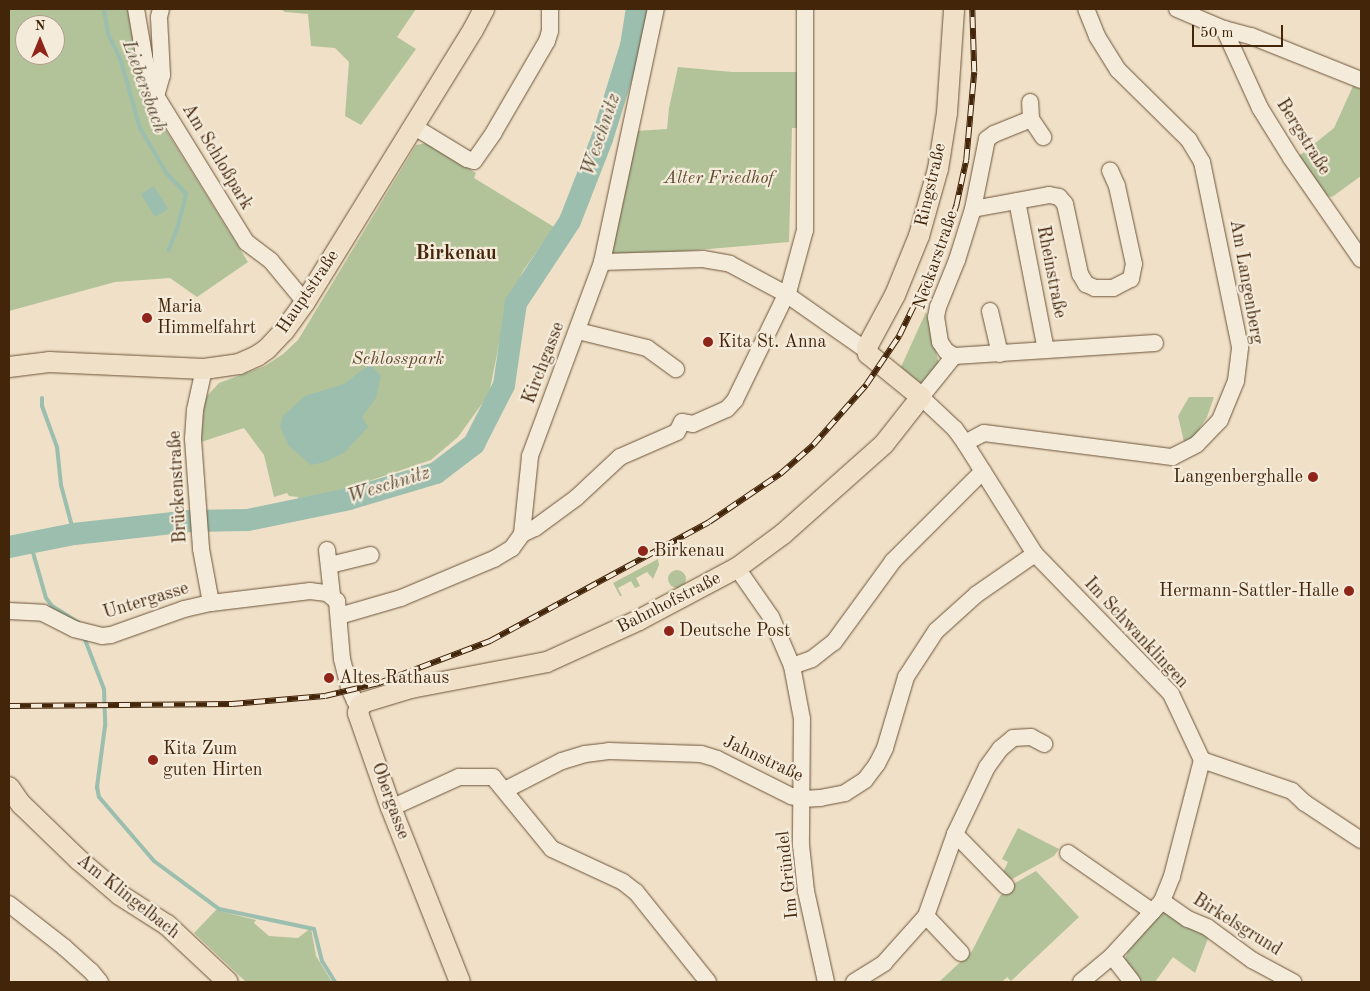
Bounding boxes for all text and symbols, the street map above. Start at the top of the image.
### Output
north arrow [15,15,65,65]
scale bar [1195,15,1286,47]
text: N [35,19,45,33]
text: 50 m [1200,26,1234,41]
water label: Liebersbach [116,37,170,137]
water label: Weschnitz [577,91,627,179]
street label: Bergstraße [1271,95,1335,179]
street label: Am Schloßpark [177,100,257,214]
street label: Ringstraße [911,141,951,229]
park label: Alter Friedhof [664,167,774,189]
street label: Neckarstraße [909,207,963,313]
street label: Am Langenberg [1224,218,1268,346]
street label: Rheinstraße [1031,224,1071,320]
district label: Birkenau [415,242,497,266]
street label: Hauptstraße [272,246,344,338]
place label: Maria Himmelfahrt [157,297,256,340]
marker: Maria Himmelfahrt [141,312,153,324]
street label: Kirchgasse [519,319,569,407]
place label: Kita St. Anna [718,331,826,353]
marker: Kita St. Anna [702,336,714,348]
park label: Schlosspark [352,348,444,370]
street label: Brückenstraße [164,430,192,544]
water label: Weschnitz [345,463,433,509]
place label: Langenberghalle [1173,466,1303,488]
marker: Langenberghalle [1307,471,1319,483]
place label: Birkenau [654,540,725,562]
marker: Birkenau [636,544,650,558]
street label: Bahnhofstraße [613,568,725,638]
street label: Im Schwanklingen [1079,573,1193,693]
street label: Untergasse [101,578,191,624]
place label: Hermann-Sattler-Halle [1159,580,1339,602]
marker: Hermann-Sattler-Halle [1343,585,1355,597]
place label: Deutsche Post [679,620,790,642]
marker: Deutsche Post [663,625,675,637]
place label: Altes Rathaus [339,667,449,689]
marker: Altes Rathaus [323,672,335,684]
street label: Jahnstraße [719,731,807,787]
place label: Kita Zum guten Hirten [163,739,262,782]
marker: Kita Zum guten Hirten [147,754,159,766]
street label: Obergasse [366,760,414,842]
street label: Im Gründel [773,830,803,920]
street label: Am Klingelbach [72,850,184,944]
street label: Birkelsgrund [1189,889,1285,961]

